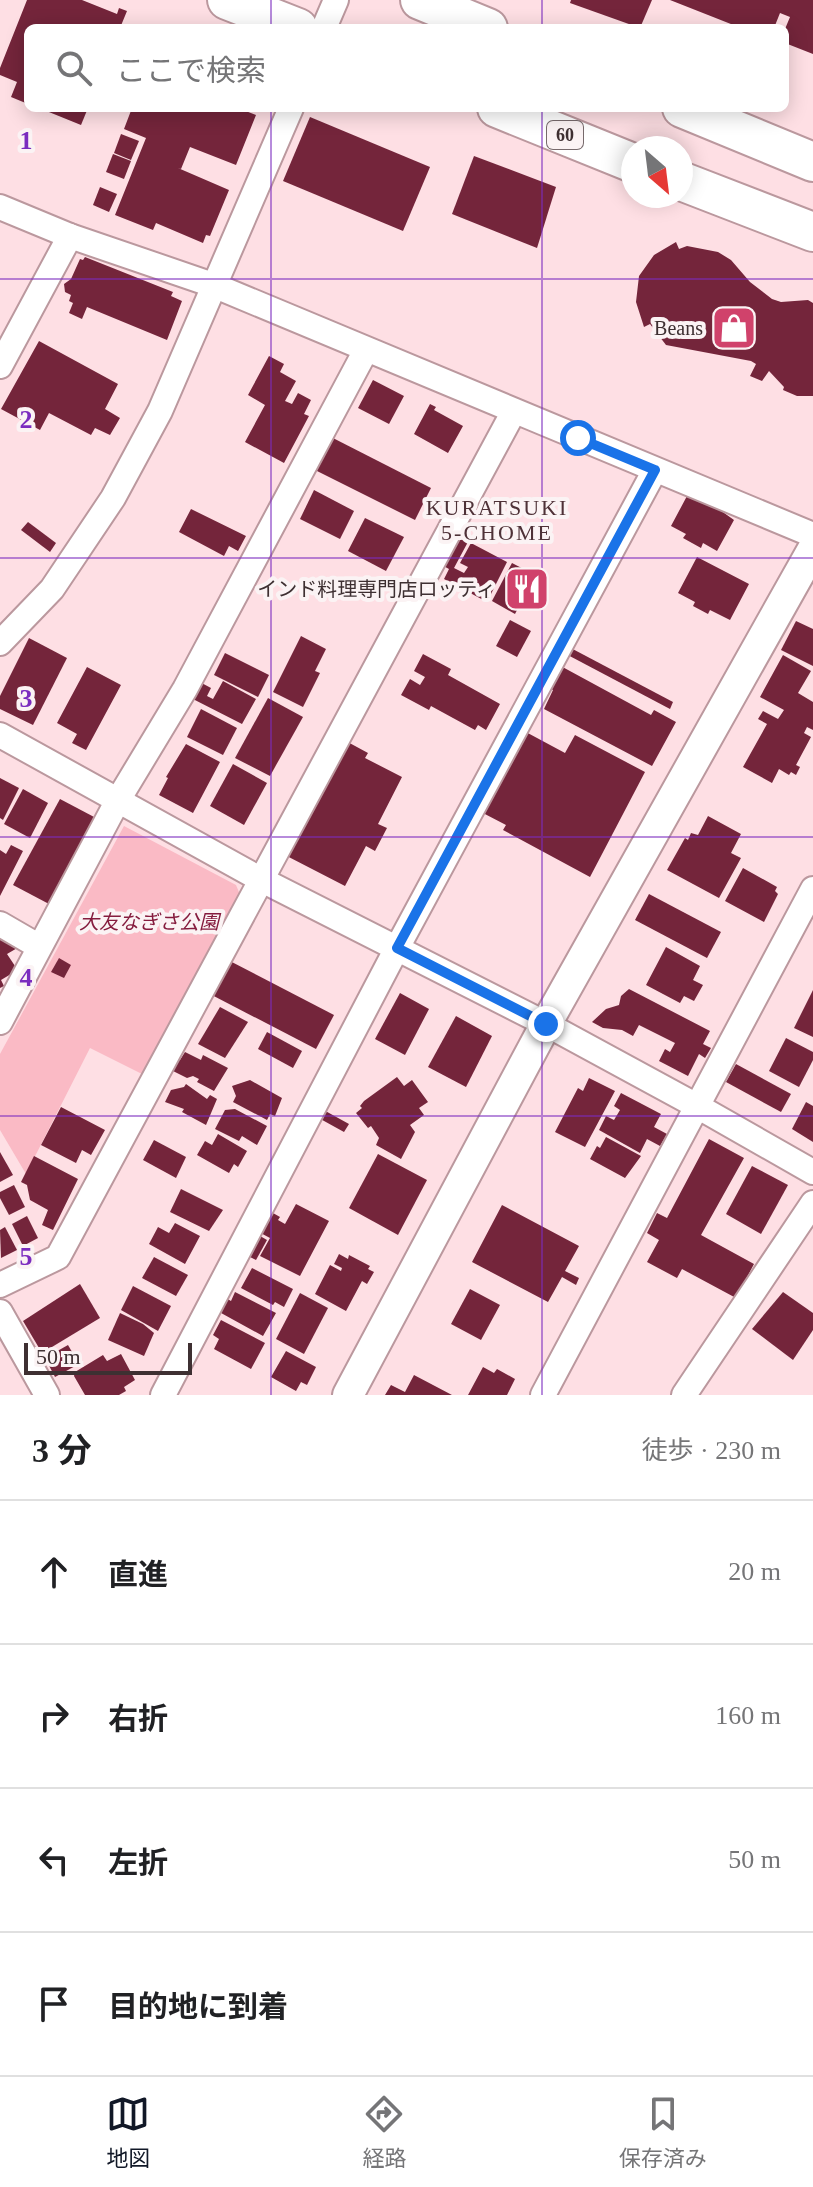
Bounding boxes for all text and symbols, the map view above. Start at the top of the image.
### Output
search box [24,24,789,112]
icon: search [52,46,96,90]
text: ここで検索 [116,54,266,87]
road number: 60 [547,121,583,149]
text: 1 [20,126,33,155]
north arrow [621,136,693,208]
shop icon: Beans [710,304,758,352]
place label: Beans [654,317,703,339]
text: 2 [20,405,33,434]
route start [560,420,596,456]
district label: KURATSUKI 5-CHOME [426,495,568,545]
restaurant icon: インド料理専門店ロッティ [503,565,551,613]
place label: インド料理専門店ロッティ [257,578,496,600]
text: 3 [20,684,33,713]
park label: 大友なぎさ公園 [79,911,222,933]
text: 4 [20,963,33,992]
route end [528,1006,564,1042]
text: 5 [20,1242,33,1271]
scale bar [24,1339,192,1375]
text: 50 m [36,1344,81,1369]
text: 3 分 [32,1432,92,1469]
text: 徒歩 · 230 m [642,1436,781,1465]
icon: ahead [32,1550,76,1594]
text: 20 m [728,1557,781,1586]
text: 直進 [108,1558,168,1591]
icon: right [32,1694,76,1738]
text: 160 m [715,1701,781,1730]
text: 右折 [108,1702,168,1735]
icon: left [32,1838,76,1882]
text: 50 m [728,1845,781,1874]
text: 左折 [108,1846,168,1879]
icon: arrive [32,1982,76,2026]
text: 目的地に到着 [108,1990,288,2023]
tab: 地図 [106,2092,150,2172]
tab: 経路 [362,2092,407,2172]
tab: 保存済み [619,2092,707,2172]

